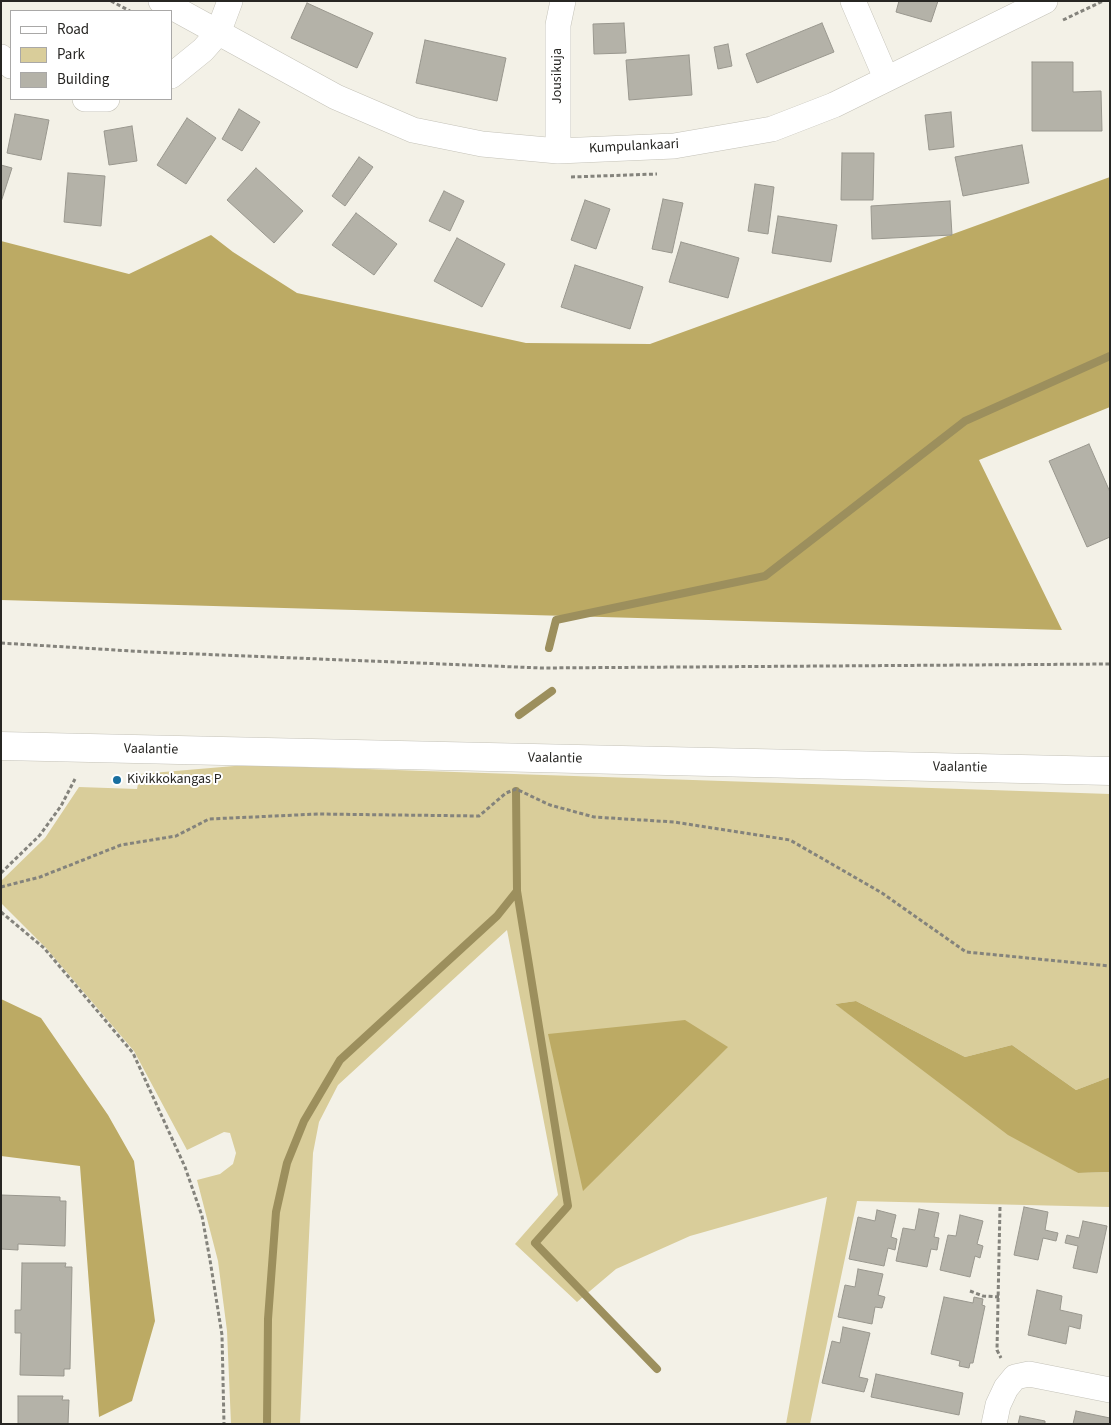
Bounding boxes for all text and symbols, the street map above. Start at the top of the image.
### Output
legend [10,10,172,100]
text: Road [57,19,89,40]
text: Park [57,44,85,65]
street label: Jousikuja [550,48,566,104]
text: Building [57,69,109,90]
street label: Kumpulankaari [589,136,679,158]
street label: Vaalantie [124,741,178,759]
street label: Vaalantie [528,750,582,768]
street label: Vaalantie [933,759,987,777]
place label: Kivikkokangas P [127,772,222,788]
marker: Kivikkokangas P [111,774,123,786]

